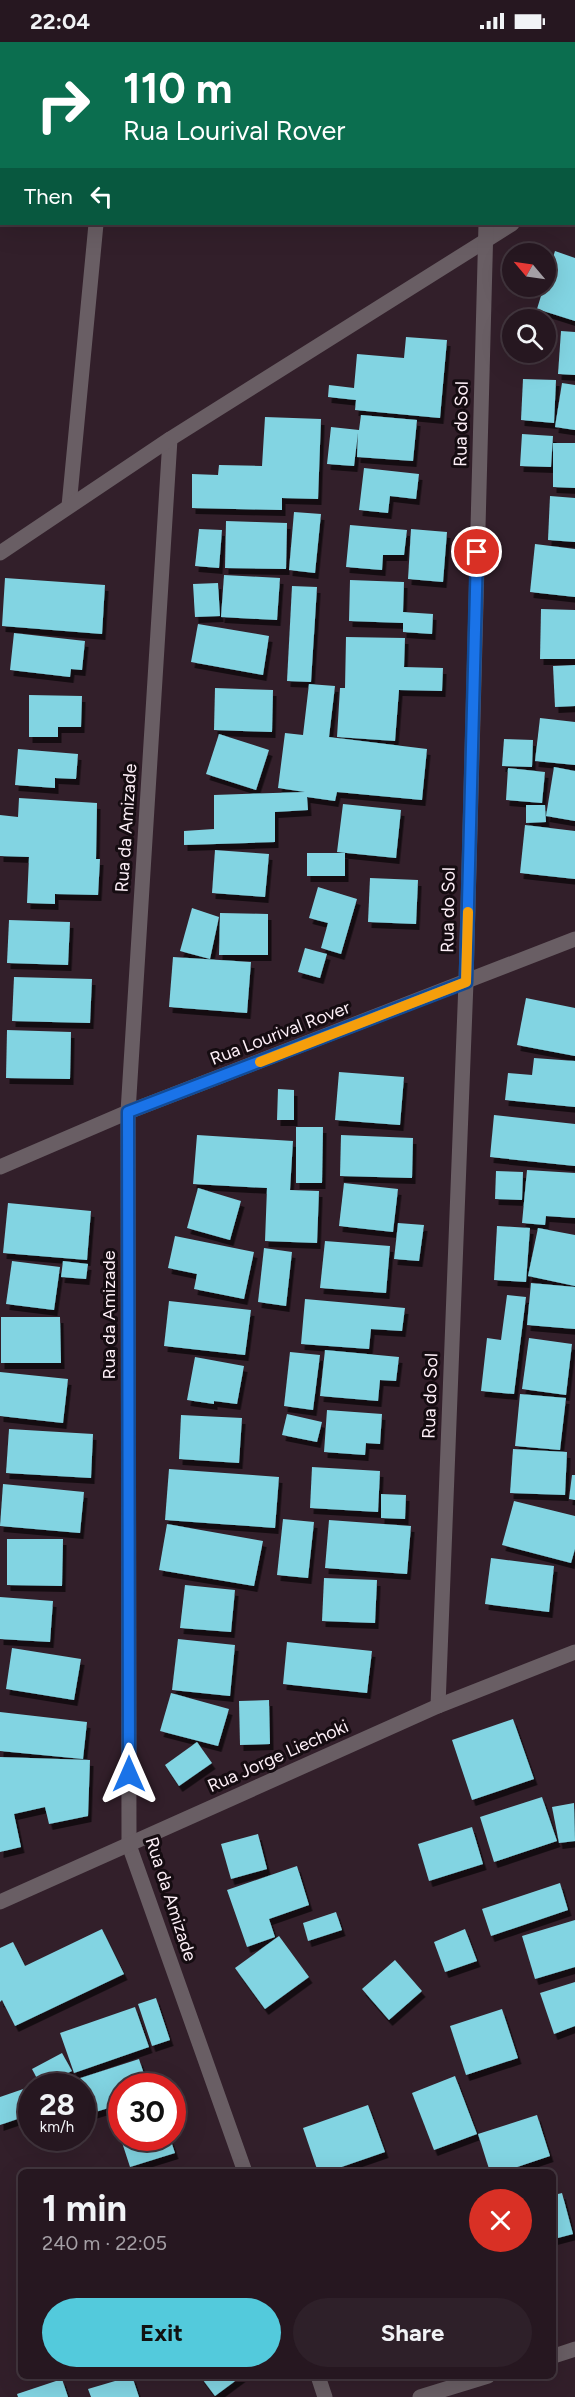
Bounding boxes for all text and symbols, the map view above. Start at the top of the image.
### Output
text: 22:04 [30,8,90,35]
text: 110 m [123,63,232,114]
icon: right [24,66,102,144]
text: Rua Lourival Rover [123,114,345,147]
icon: left [85,180,118,213]
text: Then [24,183,73,210]
north arrow [502,243,556,297]
map controls [502,243,556,363]
button: search [502,309,556,363]
street label: Rua do Sol [449,381,473,467]
pin [451,526,502,577]
icon: arrive [460,535,493,568]
street label: Rua da Amizade [111,763,141,893]
street label: Rua do Sol [436,867,460,953]
street label: Rua Lourival Rover [207,996,353,1070]
street label: Rua da Amizade [98,1250,120,1380]
street label: Rua do Sol [418,1353,442,1439]
street label: Rua Jorge Liechoki [204,1715,352,1797]
position arrow [97,1742,161,1806]
street label: Rua da Amizade [141,1834,201,1964]
speed limit sign: 30 [108,2073,186,2151]
text: 28 [39,2086,75,2123]
text: km/h [40,2118,74,2136]
text: 1 min [42,2187,127,2230]
button: close [469,2189,532,2252]
text: 240 m · 22:05 [42,2231,167,2255]
button: Exit [42,2298,281,2367]
button: Share [293,2298,532,2367]

